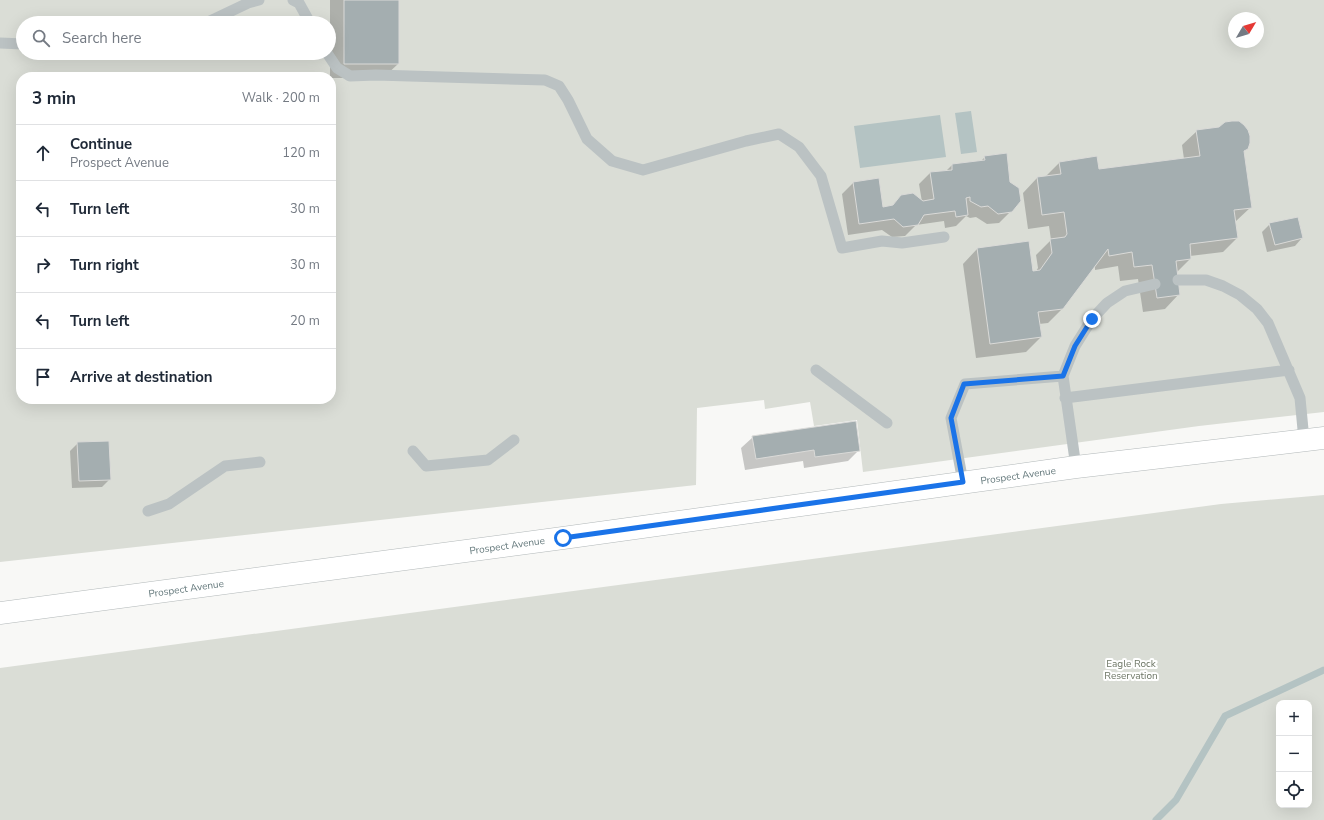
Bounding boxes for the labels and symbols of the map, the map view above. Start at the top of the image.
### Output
north arrow [1228,12,1264,48]
route end [1083,310,1101,328]
street label: Prospect Avenue [980,464,1057,488]
route start [554,529,572,547]
street label: Prospect Avenue [469,534,546,558]
street label: Prospect Avenue [148,577,225,601]
park label: Eagle Rock Reservation [1104,657,1158,683]

